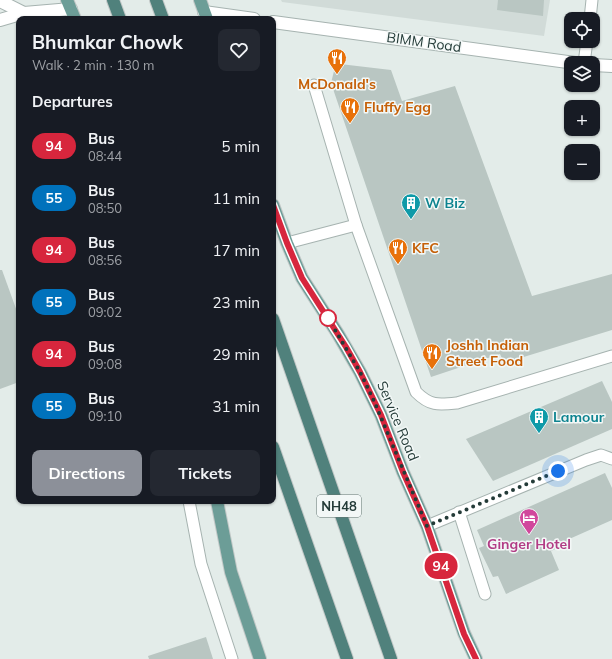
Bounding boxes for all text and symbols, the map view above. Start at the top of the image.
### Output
map controls [564,12,600,180]
button: locate [564,12,600,48]
street label: BIMM Road [386,28,462,56]
button: heart [218,29,260,71]
text: Bhumkar Chowk [32,30,183,54]
restaurant icon: McDonald's [326,47,348,75]
button: layers [564,56,600,92]
text: Walk · 2 min · 130 m [32,57,154,73]
place label: McDonald's [298,75,376,93]
text: Departures [32,92,113,111]
restaurant icon: Fluffy Egg [339,96,361,124]
place label: Fluffy Egg [364,98,431,116]
button: + [564,100,600,136]
text: Bus [88,129,115,148]
text: 94 [46,137,62,155]
text: 5 min [222,137,260,156]
button: − [564,144,600,180]
text: 08:44 [88,148,122,164]
text: Bus [88,181,115,200]
text: 55 [46,189,62,207]
text: 11 min [213,189,260,208]
building icon: W Biz [400,192,422,220]
place label: W Biz [425,194,465,212]
text: 08:50 [88,200,122,216]
text: Bus [88,233,115,252]
restaurant icon: KFC [387,237,409,265]
place label: KFC [412,239,439,257]
text: 94 [46,241,62,259]
text: 17 min [213,241,260,260]
text: 08:56 [88,252,122,268]
text: Bus [88,285,115,304]
text: 55 [46,293,62,311]
text: 23 min [213,293,260,312]
text: 09:02 [88,304,122,320]
unlabelled marker [319,309,337,327]
place label: Joshh Indian Street Food [446,336,529,370]
text: Bus [88,337,115,356]
restaurant icon: Joshh Indian Street Food [421,342,443,370]
text: 94 [46,345,62,363]
text: 29 min [213,345,260,364]
text: 09:08 [88,356,122,372]
street label: Service Road [373,378,423,464]
text: Bus [88,389,115,408]
text: 55 [46,397,62,415]
text: 31 min [213,397,260,416]
building icon: Lamour [528,406,550,434]
text: 09:10 [88,408,122,424]
place label: Lamour [553,408,605,426]
button: Directions [32,450,142,496]
button: Tickets [150,450,260,496]
your location [548,461,568,481]
road number: NH48 [317,495,361,517]
hotel icon: Ginger Hotel [518,507,540,535]
place label: Ginger Hotel [487,535,571,553]
line badge: 94 [423,553,459,579]
text: 94 [433,557,449,575]

